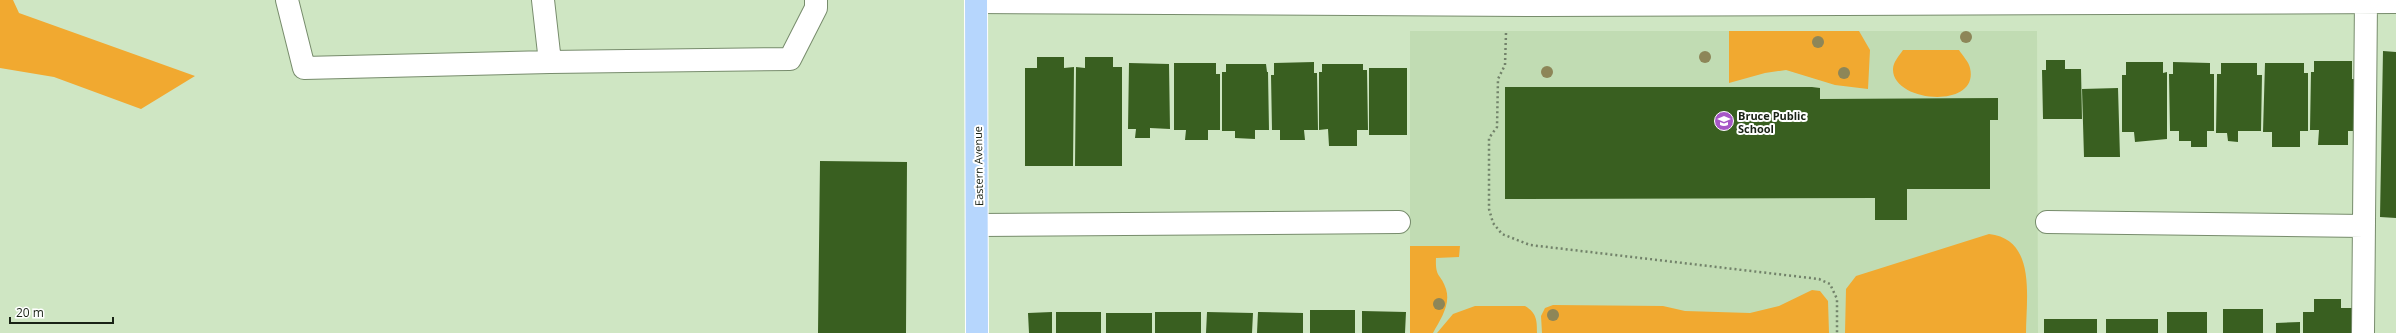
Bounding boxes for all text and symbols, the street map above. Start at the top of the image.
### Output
place label: Bruce Public School [1738,108,1806,136]
school or university icon: Bruce Public School [1713,110,1735,132]
street label: Eastern Avenue [970,126,986,206]
scale bar [10,299,113,325]
text: 20 m [16,304,44,321]

